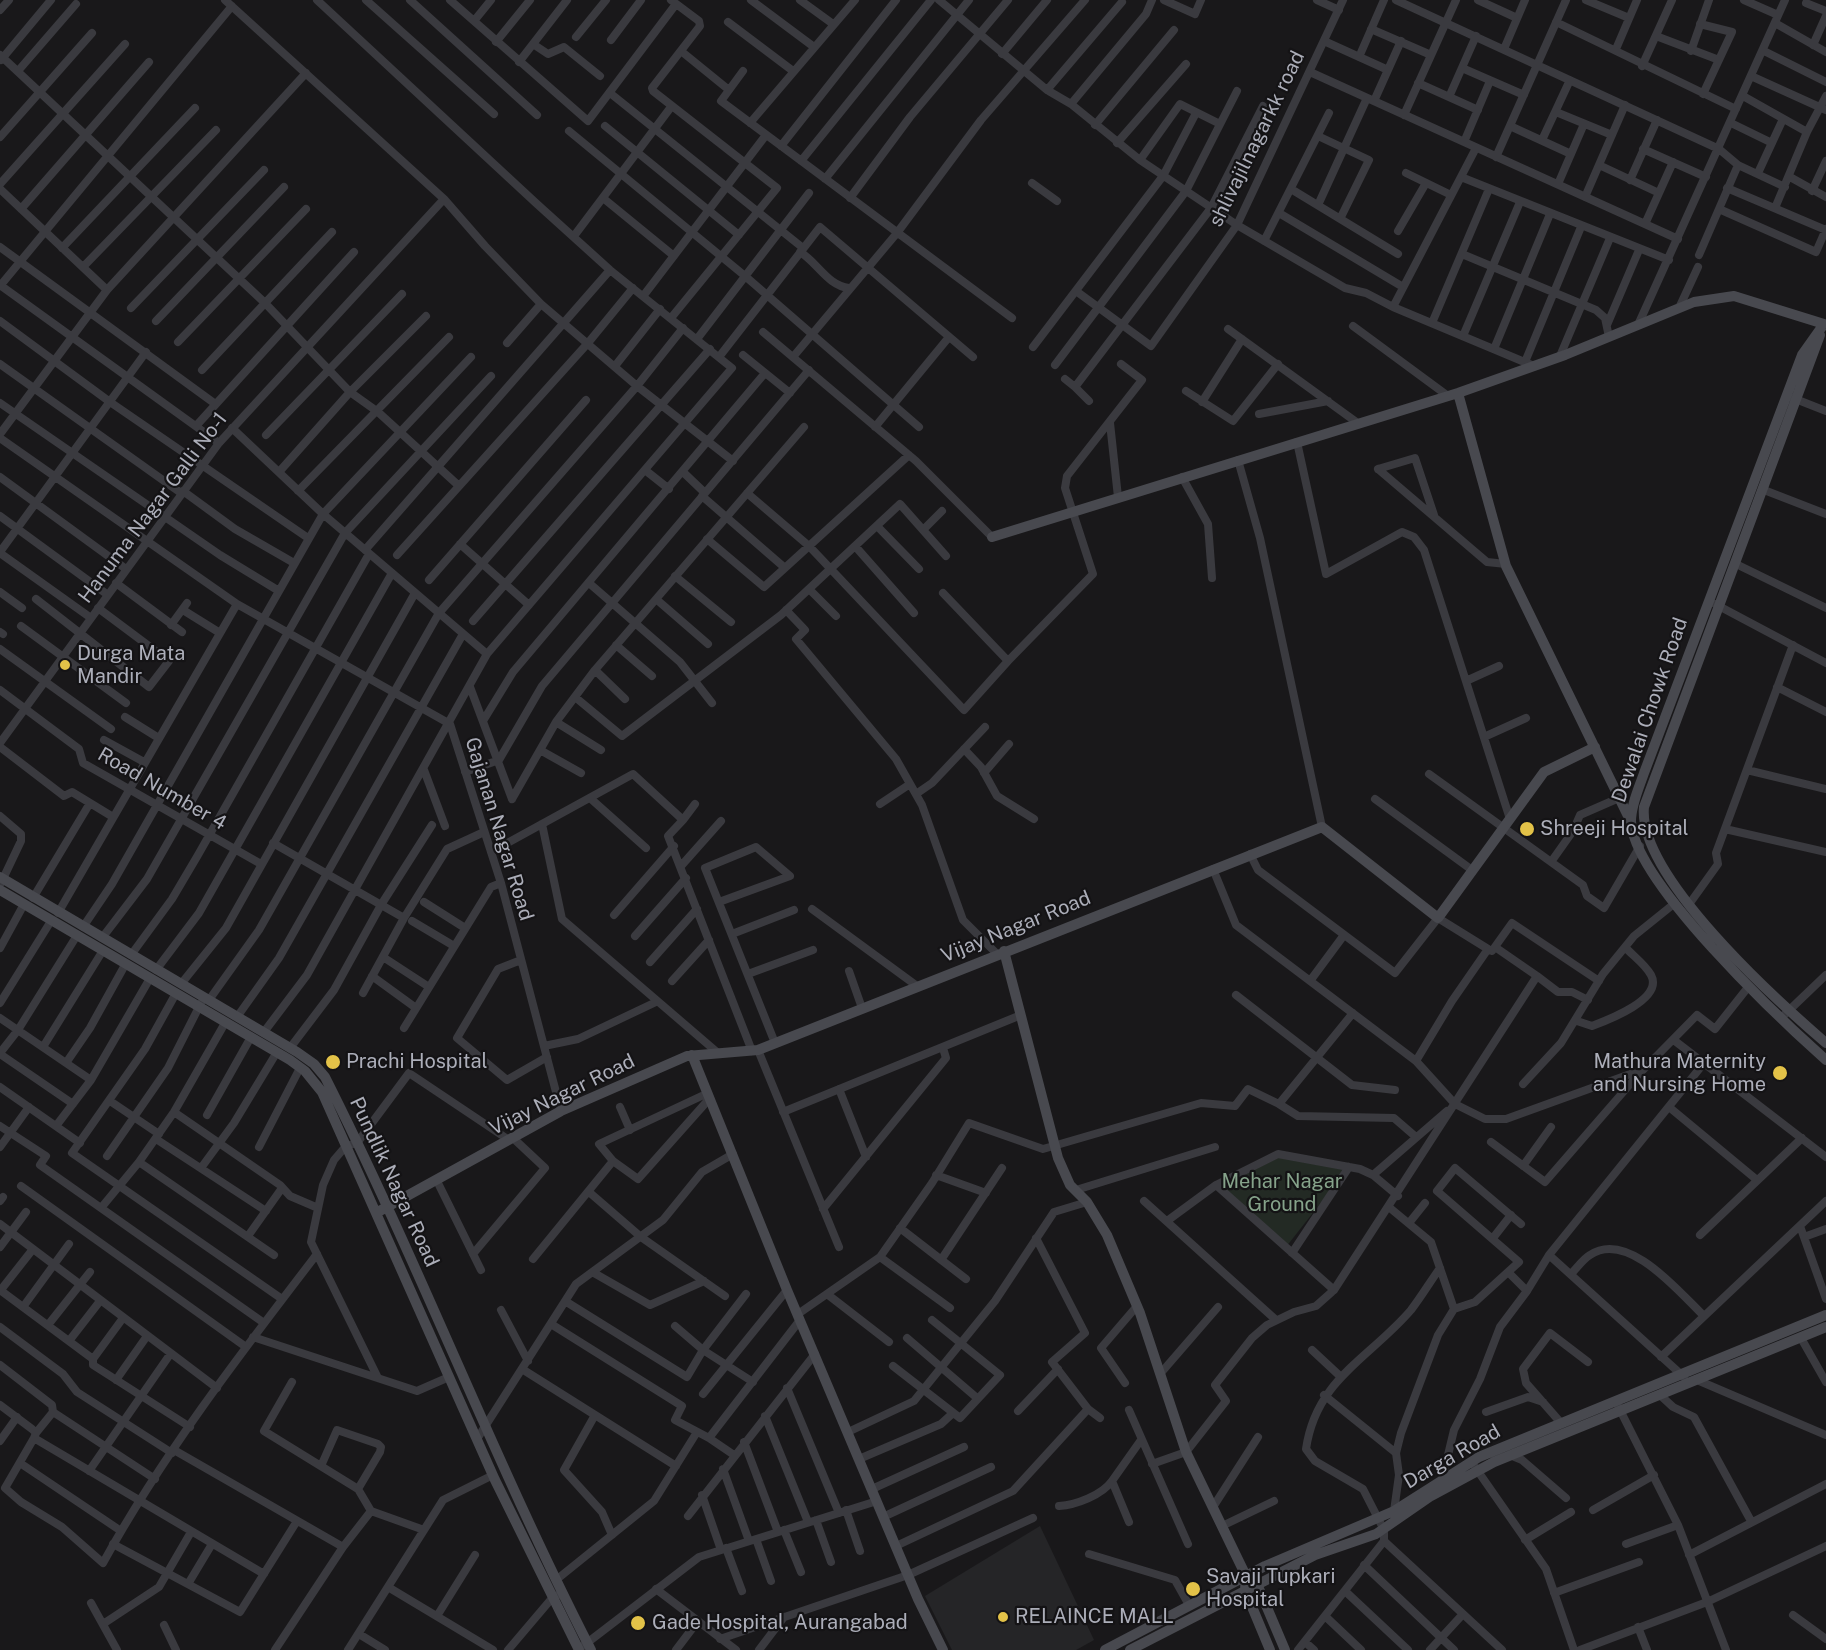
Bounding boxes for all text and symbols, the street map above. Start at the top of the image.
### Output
street label: shlivajilnagarkk road [1204,47,1310,231]
street label: Hanuma Nagar Galli No-1 [73,408,233,608]
street label: Dewalai Chowk Road [1607,614,1693,806]
place label: Durga Mata Mandir [77,642,185,689]
marker: Durga Mata Mandir [58,658,72,672]
street label: Gajanan Nagar Road [460,734,538,924]
street label: Road Number 4 [93,742,231,836]
place label: Shreeji Hospital [1540,817,1689,841]
marker: Shreeji Hospital [1518,820,1536,838]
street label: Vijay Nagar Road [938,886,1094,968]
street label: Vijay Nagar Road [485,1049,639,1141]
place label: Prachi Hospital [346,1050,488,1074]
place label: Mathura Maternity and Nursing Home [1593,1050,1766,1097]
marker: Prachi Hospital [324,1053,342,1071]
marker: Mathura Maternity and Nursing Home [1771,1064,1789,1082]
street label: Pundlik Nagar Road [344,1093,444,1271]
park label: Mehar Nagar Ground [1221,1170,1343,1217]
street label: Darga Road [1399,1420,1505,1494]
place label: Savaji Tupkari Hospital [1206,1565,1335,1612]
marker: Savaji Tupkari Hospital [1184,1580,1202,1598]
place label: RELAINCE MALL [1015,1605,1174,1629]
marker: RELAINCE MALL [996,1610,1010,1624]
place label: Gade Hospital, Aurangabad [652,1611,908,1635]
marker: Gade Hospital, Aurangabad [629,1614,647,1632]

